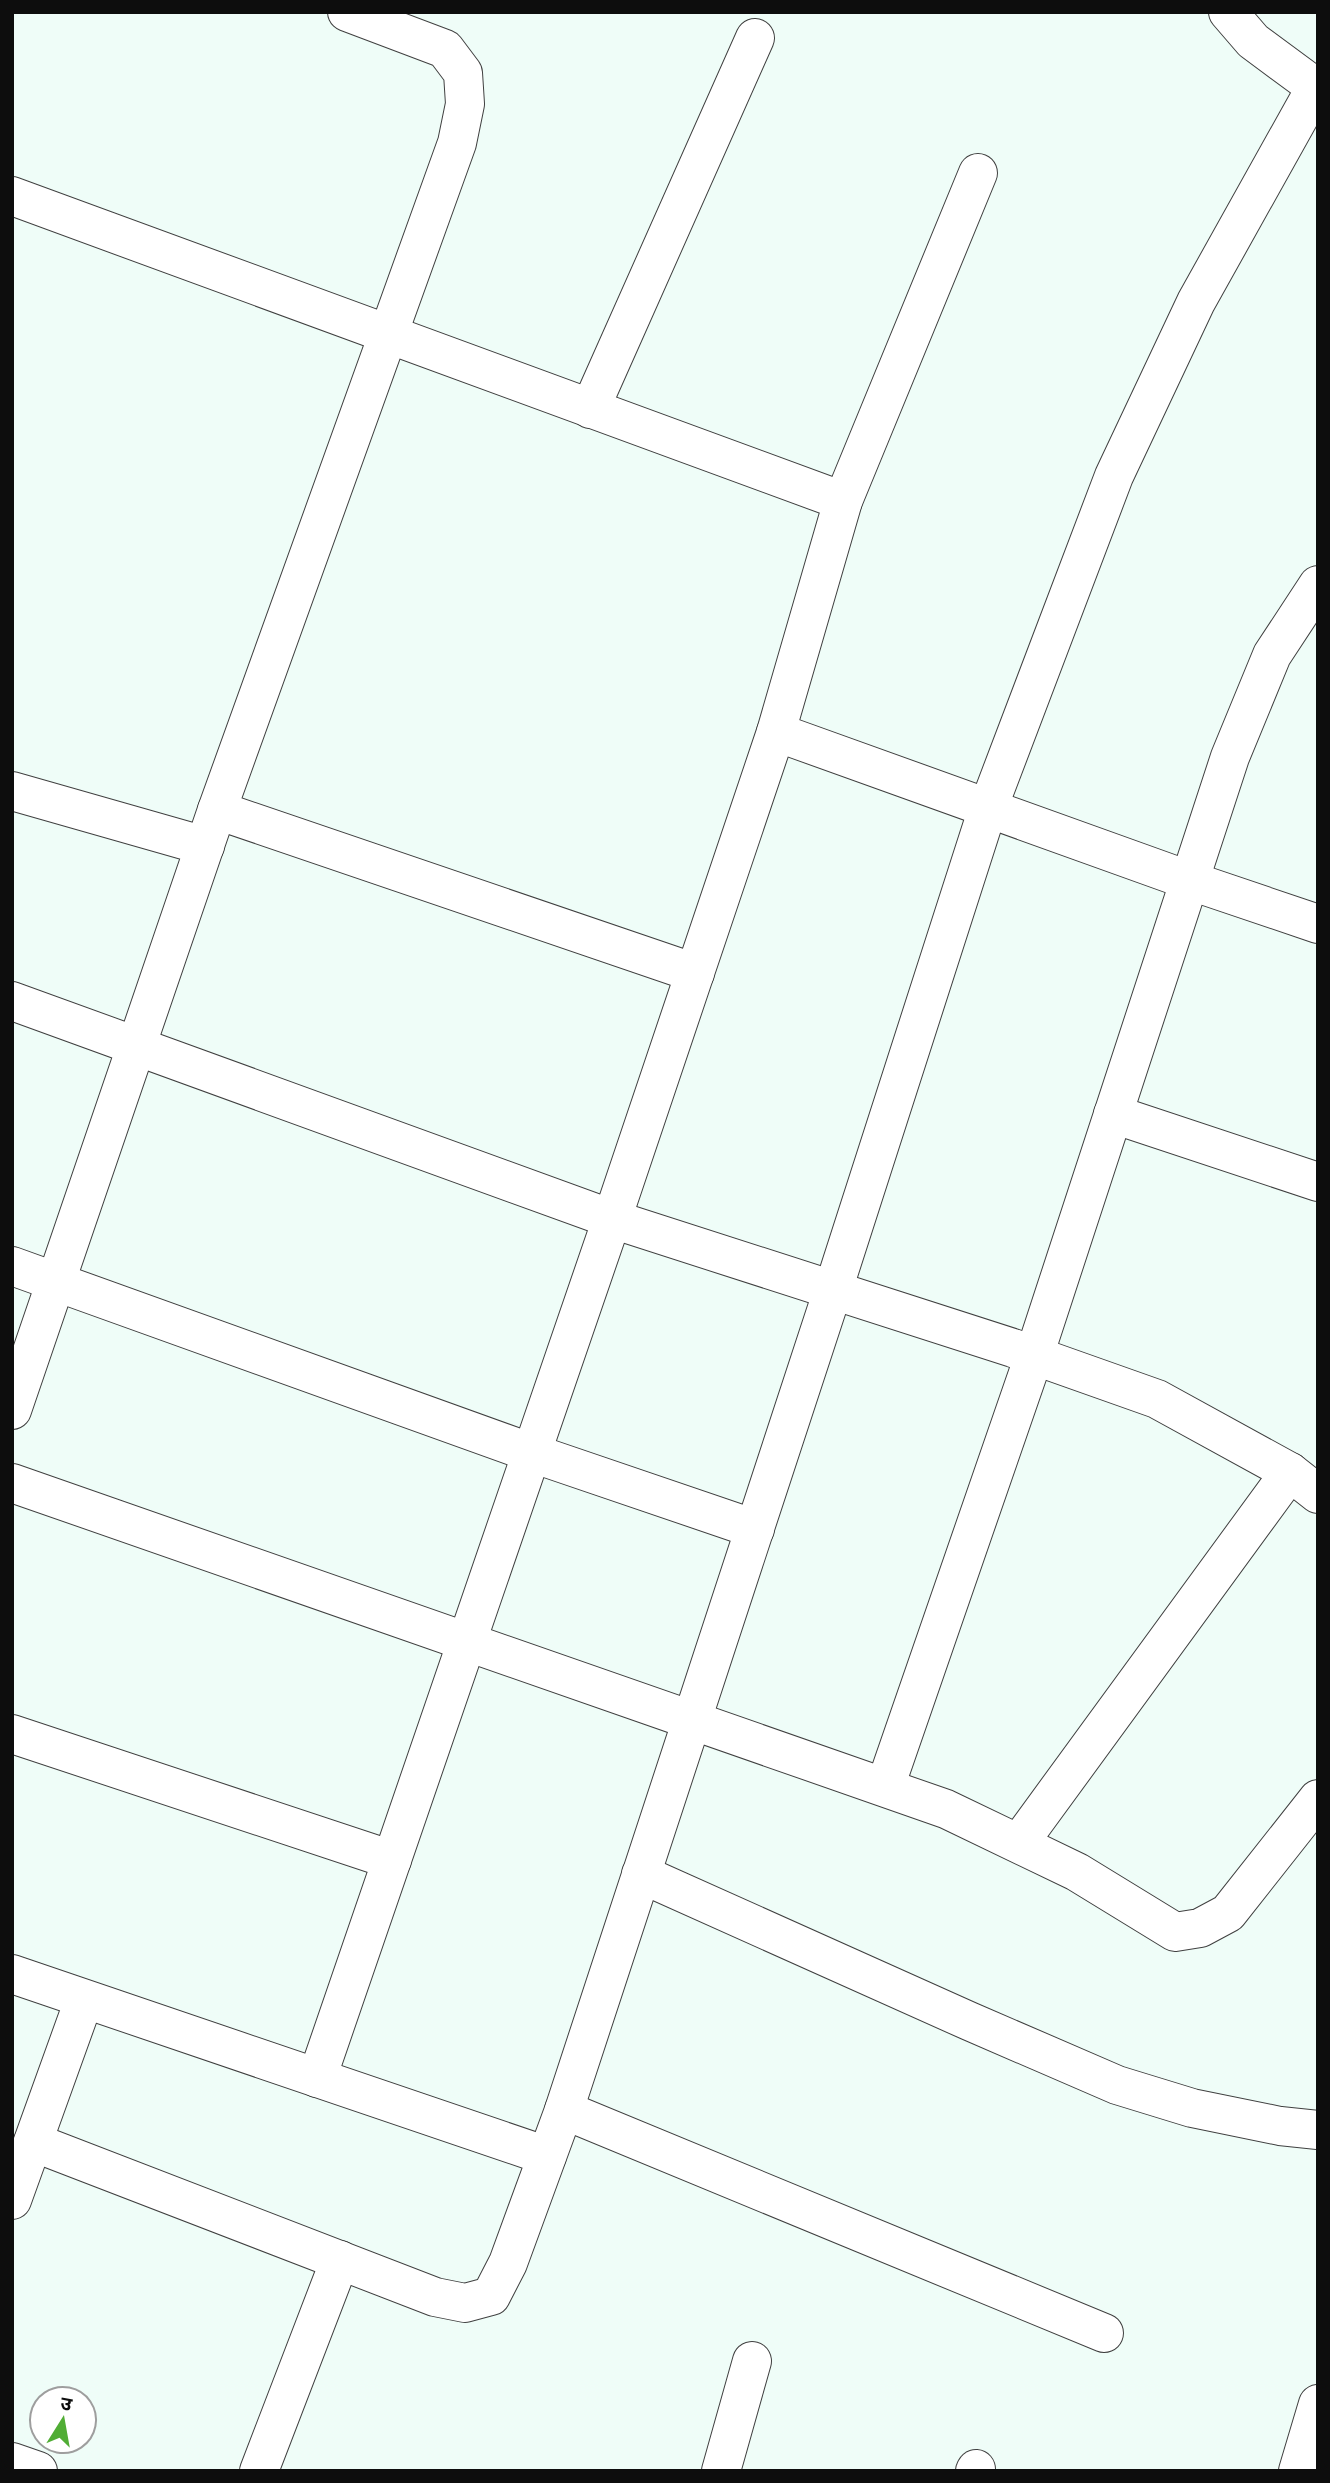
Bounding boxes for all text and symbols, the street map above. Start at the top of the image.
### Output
north arrow [28,2385,98,2455]
text: उ [59,2392,74,2415]

